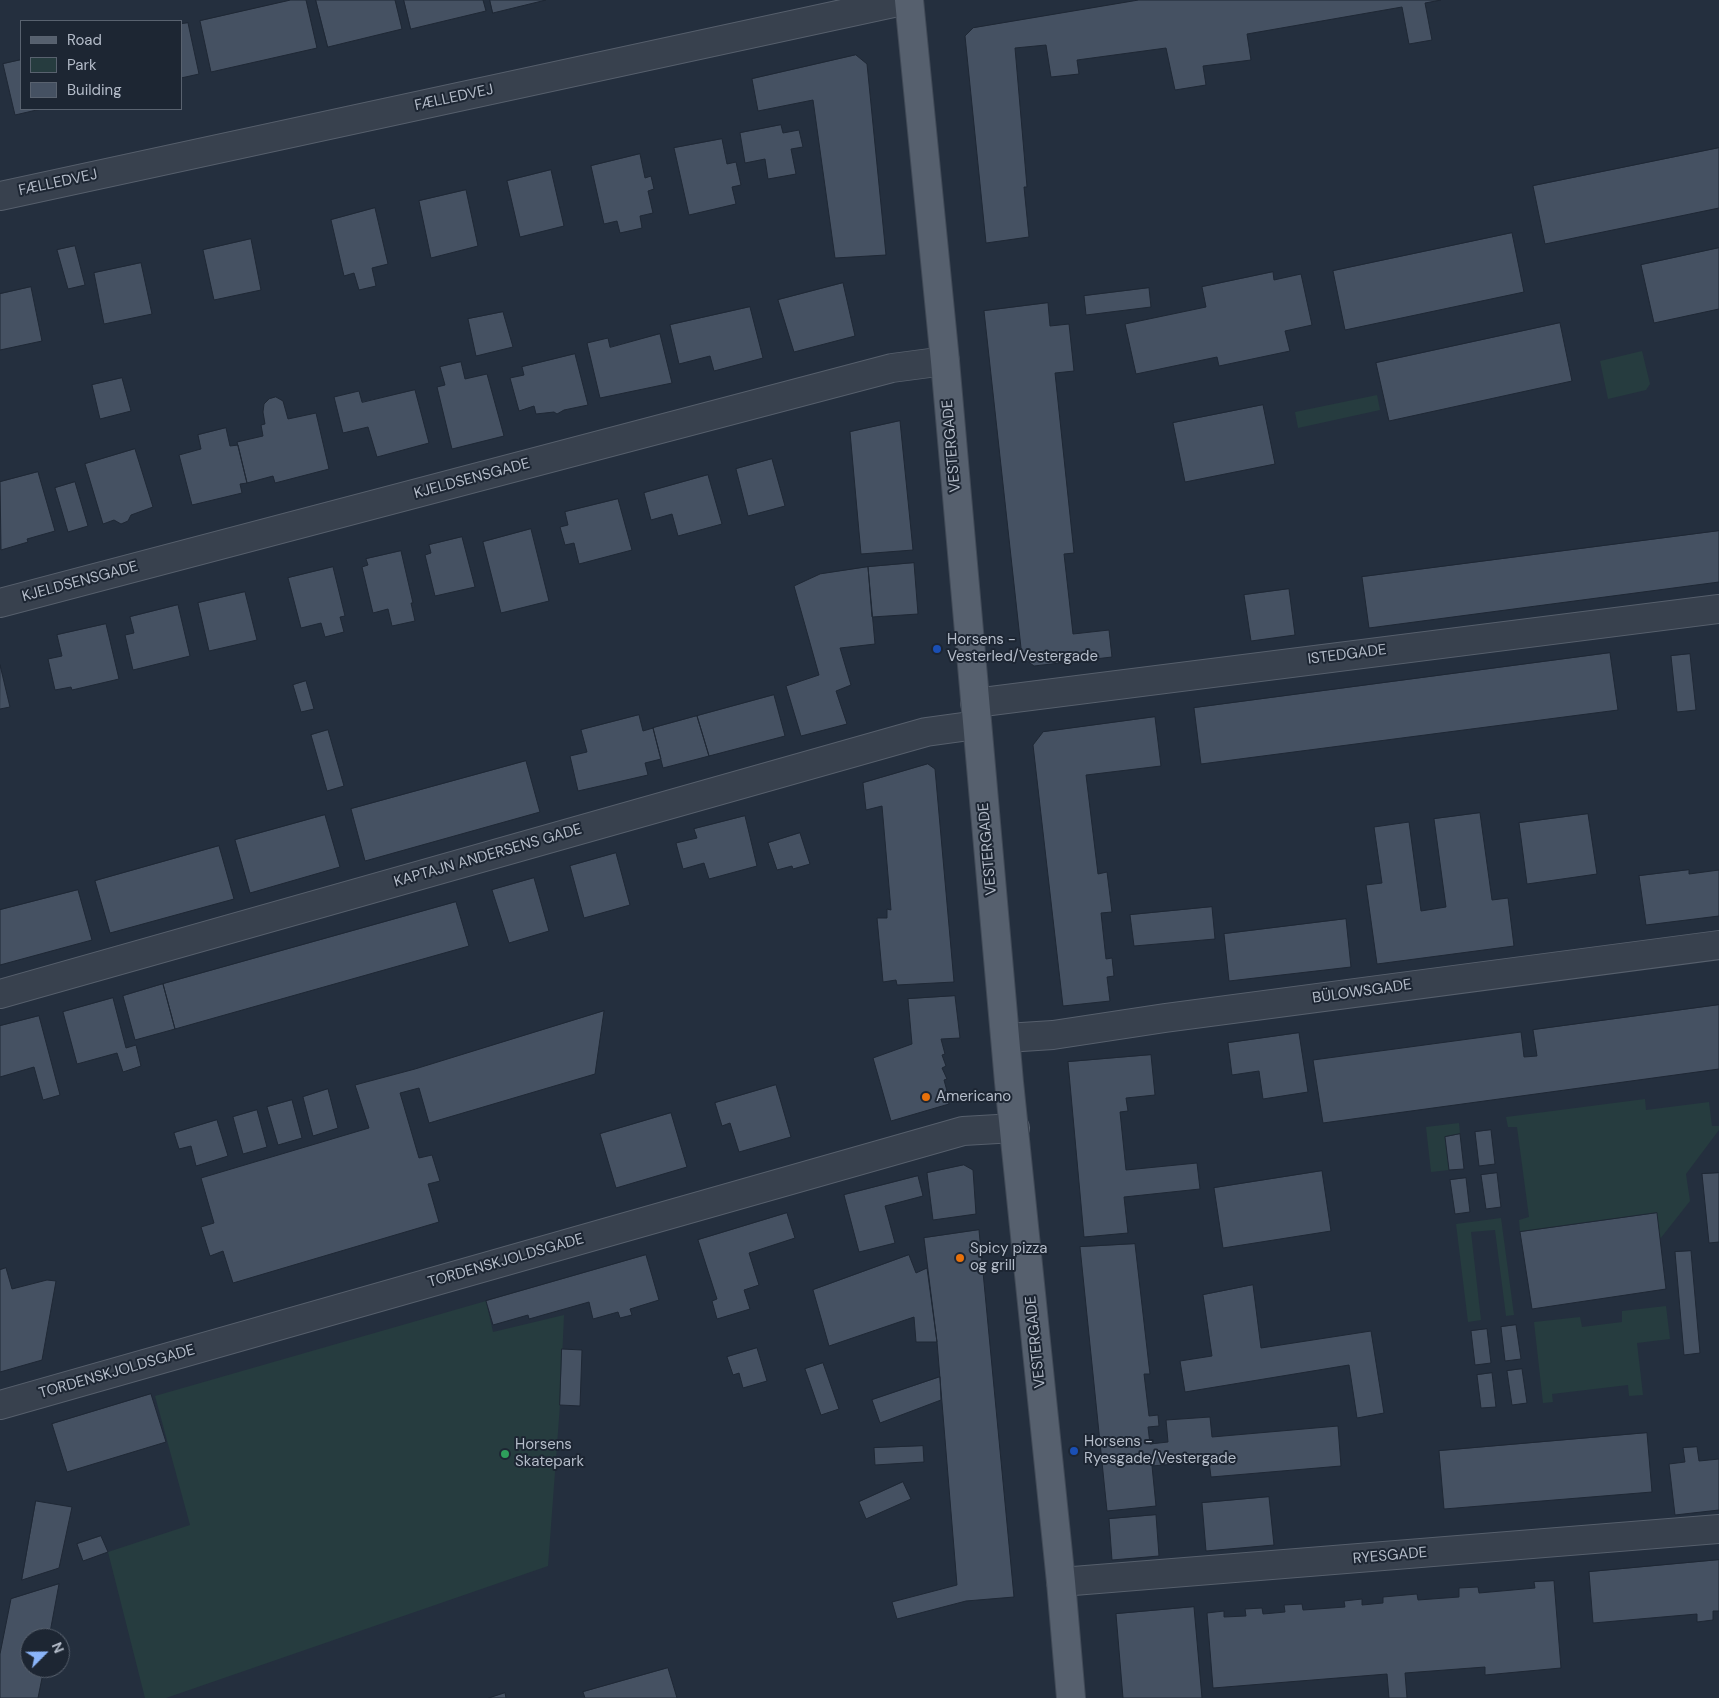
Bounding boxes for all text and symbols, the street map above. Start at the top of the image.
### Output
legend [20,20,182,110]
text: Road [67,30,102,50]
text: Park [67,55,97,75]
text: Building [67,80,122,100]
street label: FÆLLEDVEJ [413,81,495,115]
street label: FÆLLEDVEJ [17,166,99,200]
street label: VESTERGADE [939,399,965,493]
street label: KJELDSENSGADE [412,455,532,503]
street label: KJELDSENSGADE [20,558,140,606]
place label: Horsens - Vesterled/Vestergade [947,631,1098,666]
street label: ISTEDGADE [1307,641,1387,669]
marker: Horsens - Vesterled/Vestergade [931,643,943,655]
street label: VESTERGADE [975,802,1001,896]
street label: KAPTAJN ANDERSENS GADE [392,820,584,892]
street label: BÜLOWSGADE [1311,976,1413,1008]
place label: Americano [936,1088,1011,1106]
marker: Americano [920,1091,932,1103]
street label: TORDENSKJOLDSGADE [426,1230,586,1292]
place label: Spicy pizza og grill [970,1240,1047,1275]
marker: Spicy pizza og grill [954,1252,966,1264]
street label: VESTERGADE [1022,1295,1050,1389]
street label: TORDENSKJOLDSGADE [37,1341,197,1403]
place label: Horsens - Ryesgade/Vestergade [1084,1433,1236,1468]
place label: Horsens Skatepark [515,1436,584,1471]
marker: Horsens - Ryesgade/Vestergade [1068,1445,1080,1457]
marker: Horsens Skatepark [499,1448,511,1460]
street label: RYESGADE [1352,1544,1428,1568]
north arrow [20,1628,70,1678]
text: N [48,1639,68,1656]

